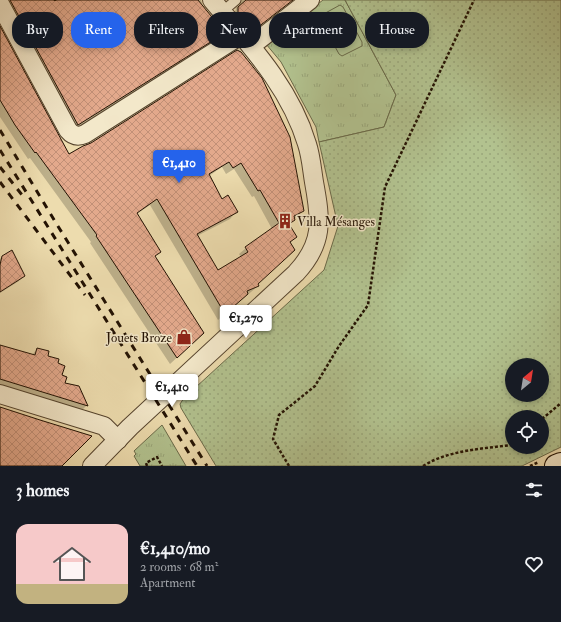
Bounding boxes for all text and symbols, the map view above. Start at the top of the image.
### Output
chip: Buy [12,12,63,48]
chip: Rent [71,12,126,48]
chip: Filters [134,12,198,48]
chip: New [206,12,261,48]
chip: Apartment [269,12,357,48]
chip: House [365,12,429,48]
pin: €1,410 [146,150,212,184]
text: €1,410 [162,155,196,171]
building icon: Villa Mésanges [276,212,294,230]
place label: Villa Mésanges [297,214,375,230]
pin: €1,270 [213,305,279,339]
text: €1,270 [229,310,263,326]
shop icon: Jouets Broze [175,328,193,346]
place label: Jouets Broze [105,330,173,346]
north arrow [505,358,549,402]
map controls [505,358,549,454]
pin: €1,410 [139,374,205,408]
text: €1,410 [155,379,189,395]
button: locate [505,410,549,454]
icon: filters [523,479,545,501]
text: 3 homes [16,480,69,501]
text: €1,410/mo [140,538,210,559]
icon: home [48,540,96,588]
icon: heart [523,553,545,575]
text: 2 rooms · 68 m² [140,559,218,575]
text: Apartment [140,575,196,591]

